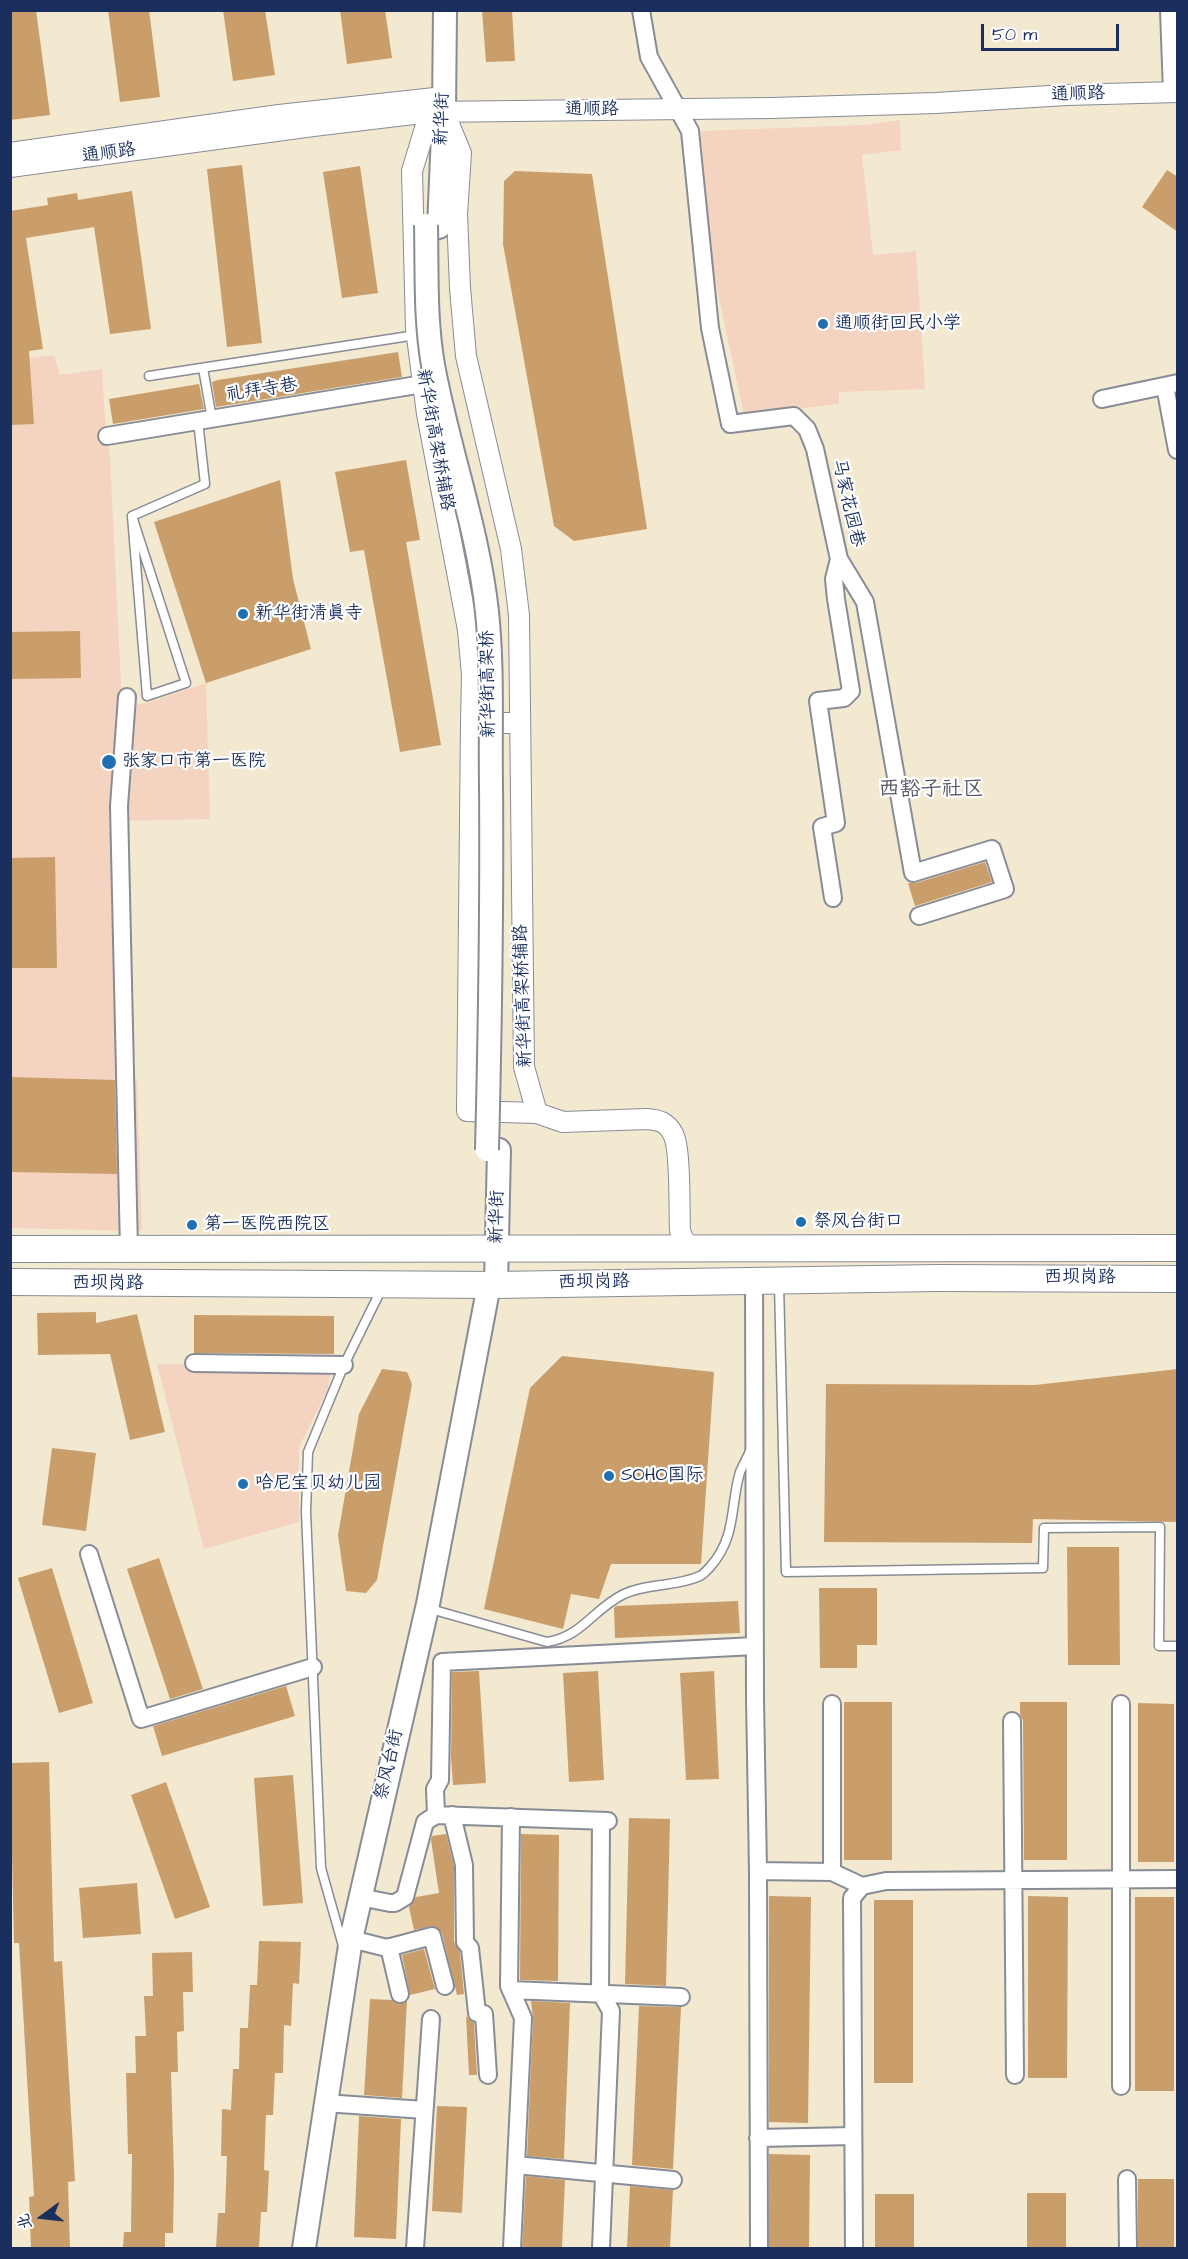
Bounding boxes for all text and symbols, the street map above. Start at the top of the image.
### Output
scale bar [984,12,1122,50]
text: 50 m [992,22,1037,47]
street label: 通顺路 [1051,83,1105,107]
street label: 新华街 [431,92,455,146]
street label: 通顺路 [565,99,619,121]
street label: 通顺路 [81,140,137,168]
place label: 通顺街回民小学 [835,313,961,335]
marker: 通顺街回民小学 [816,317,830,331]
street label: 新华街高架桥辅路 [411,367,457,513]
street label: 礼拜寺巷 [225,375,299,407]
street label: 马家花园巷 [826,457,868,549]
place label: 新华街清真寺 [255,603,363,625]
marker: 新华街清真寺 [236,607,250,621]
street label: 新华街高架桥 [477,630,501,738]
place label: 张家口市第一医院 [122,751,266,773]
marker: 张家口市第一医院 [100,753,118,771]
district label: 西豁子社区 [879,778,983,804]
street label: 新华街高架桥辅路 [511,924,537,1068]
street label: 新华街 [487,1190,509,1244]
place label: 祭风台街口 [813,1211,903,1233]
place label: 第一医院西院区 [204,1214,330,1236]
marker: 祭风台街口 [794,1215,808,1229]
marker: 第一医院西院区 [185,1218,199,1232]
street label: 西坝岗路 [1044,1267,1116,1289]
street label: 西坝岗路 [558,1272,630,1294]
street label: 西坝岗路 [72,1273,144,1295]
place label: SOHO国际 [621,1465,704,1487]
marker: SOHO国际 [602,1469,616,1483]
place label: 哈尼宝贝幼儿园 [255,1473,381,1495]
marker: 哈尼宝贝幼儿园 [236,1477,250,1491]
street label: 祭风台街 [371,1727,409,1803]
north arrow [12,2187,72,2247]
text: 北 [12,2211,37,2232]

